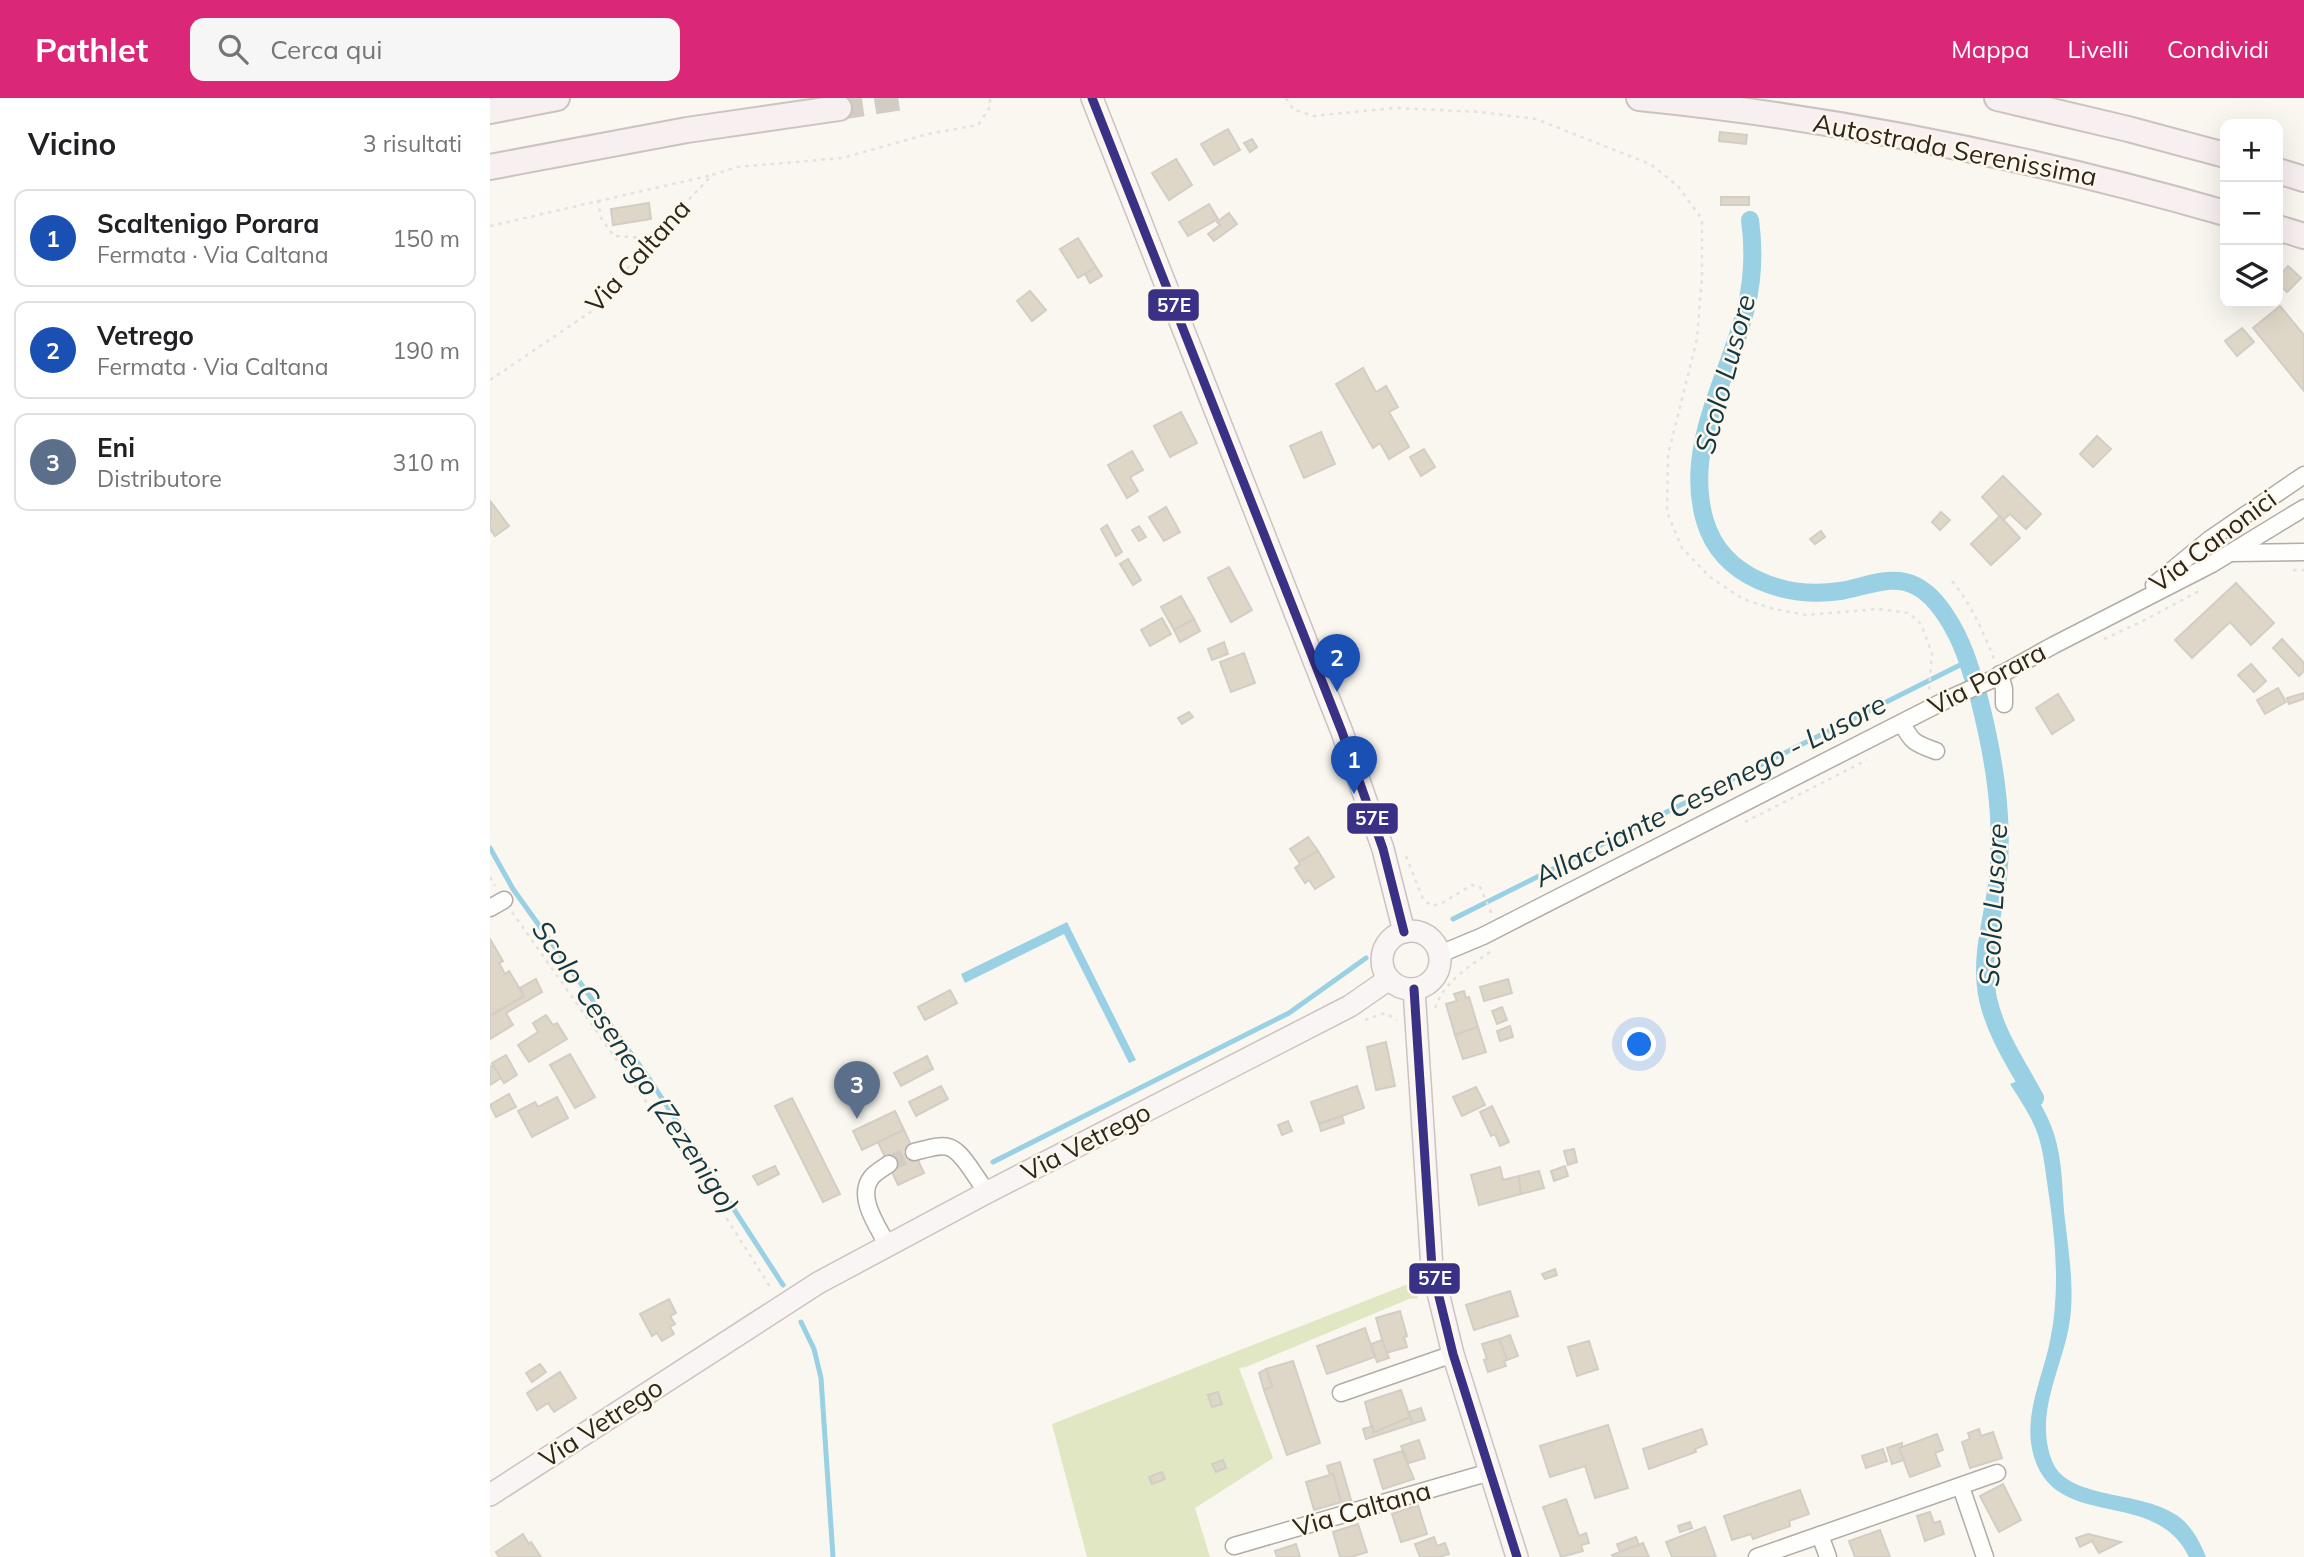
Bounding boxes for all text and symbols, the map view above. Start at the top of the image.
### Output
search box [190,18,680,81]
text: Pathlet [35,29,148,70]
icon: search [214,30,252,68]
text: Cerca qui [270,33,382,66]
text: Mappa [1951,34,2029,64]
text: Livelli [2067,34,2129,64]
text: Condividi [2167,34,2269,64]
street label: Autostrada Serenissima [1810,106,2100,193]
map controls [2220,119,2283,308]
button: + [2220,119,2283,182]
text: Vicino [28,125,116,163]
text: 3 risultati [363,129,462,158]
button: − [2220,182,2283,245]
street label: Via Caltana [578,192,697,319]
text: Scaltenigo Porara [97,207,319,240]
text: 1 [46,224,60,253]
text: 150 m [392,224,460,253]
text: Fermata · Via Caltana [97,240,329,269]
button: layers [2220,245,2283,308]
line badge: 57E [1147,288,1200,322]
water label: Scolo Lusore [1686,291,1763,457]
text: 57E [1157,293,1191,317]
text: Vetrego [97,319,194,352]
text: 2 [46,336,60,365]
text: 190 m [392,336,460,365]
text: Fermata · Via Caltana [97,352,329,381]
text: Eni [97,431,135,464]
text: 3 [46,448,60,477]
text: 310 m [392,448,460,477]
text: Distributore [97,464,222,493]
street label: Via Canonici [2143,482,2283,599]
pin: 2 [1314,634,1360,692]
street label: Via Porara [1922,635,2051,722]
water label: Allacciante Cesenego - Lusore [1527,685,1892,894]
pin: 1 [1331,736,1377,794]
line badge: 57E [1346,802,1399,835]
text: 57E [1355,806,1389,830]
water label: Scolo Lusore [1971,823,2014,987]
water label: Scolo Cesenego (Zezenigo) [525,913,748,1220]
your location [1622,1027,1656,1061]
pin: 3 [834,1061,880,1119]
street label: Via Vetrego [1016,1095,1156,1188]
line badge: 57E [1408,1262,1461,1295]
text: 57E [1418,1266,1452,1290]
street label: Via Vetrego [533,1370,669,1475]
street label: Via Caltana [1289,1473,1434,1544]

